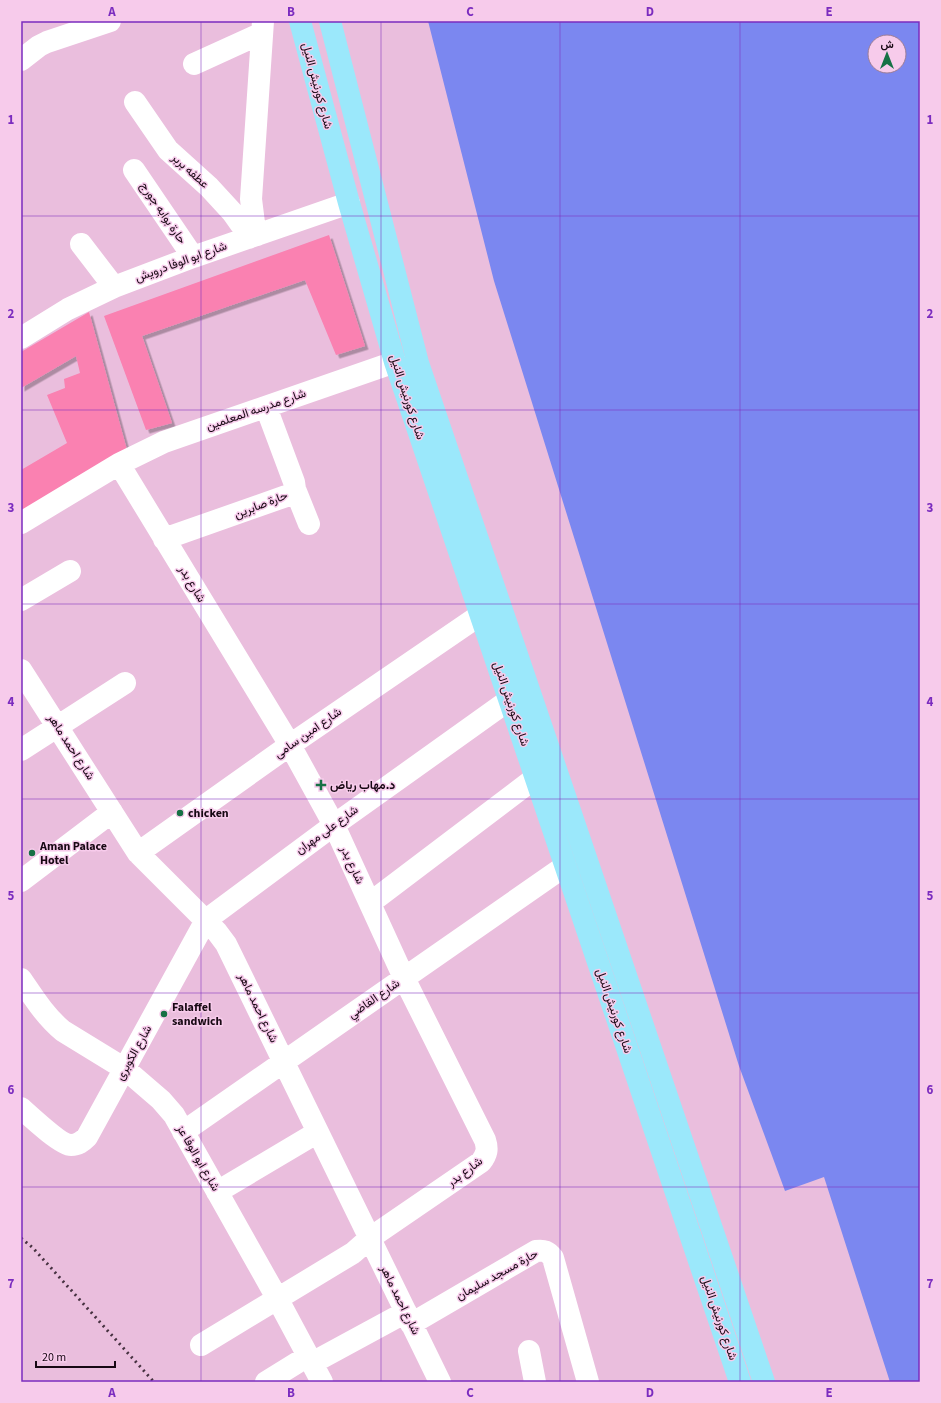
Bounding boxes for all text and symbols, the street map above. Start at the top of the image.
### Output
text: A [107,3,116,21]
text: B [287,3,295,21]
text: C [466,3,474,21]
text: D [646,3,654,21]
text: E [825,3,833,21]
north arrow [867,34,907,74]
text: ش [880,37,894,52]
street label: شارع كورنيش النيل [297,41,337,131]
text: 1 [8,111,15,129]
text: 1 [927,111,934,129]
street label: عطفه بربر [167,149,212,192]
street label: حارة بوابه جورج [136,179,190,247]
street label: شارع ابو الوفا درويش [133,237,229,287]
text: 2 [8,305,15,323]
text: 2 [927,305,934,323]
street label: شارع كورنيش النيل [385,352,429,442]
street label: شارع مدرسه المعلمين [204,385,308,435]
street label: حارة صابرين [232,487,290,523]
text: 3 [8,499,15,517]
text: 3 [927,499,934,517]
street label: شارع بدر [174,561,210,606]
street label: شارع كورنيش النيل [489,659,533,749]
text: 4 [8,693,15,711]
text: 4 [927,693,934,711]
street label: شارع امين سامى [271,704,345,762]
street label: شارع احمد ماهر [43,710,99,783]
place label: د.مهاب رياض [330,777,395,794]
marker: د.مهاب رياض [315,779,327,791]
street label: شارع على مهران [292,801,362,859]
place label: chicken [188,805,229,822]
marker: chicken [175,808,185,818]
place label: Aman Palace Hotel [39,838,107,869]
street label: شارع بدر [335,842,368,887]
marker: Aman Palace Hotel [27,848,37,858]
text: 5 [8,887,15,905]
text: 5 [927,887,934,905]
street label: شارع كورنيش النيل [592,966,636,1056]
street label: شارع احمد ماهر [233,969,282,1046]
street label: شارع القاضي [345,975,404,1024]
place label: Falaffel sandwich [172,999,223,1030]
marker: Falaffel sandwich [159,1009,169,1019]
street label: شارع الكوبرى [112,1022,156,1084]
text: 6 [8,1081,15,1099]
text: 6 [927,1081,934,1099]
street label: شارع ابو الوفا عز [172,1121,224,1194]
street label: شارع بدر [443,1153,486,1192]
street label: حارة مسجد سليمان [453,1245,541,1305]
street label: شارع احمد ماهر [375,1261,424,1338]
street label: شارع كورنيش النيل [697,1273,741,1363]
text: 7 [8,1275,15,1293]
text: 7 [927,1275,934,1293]
scale bar [36,1343,115,1369]
text: 20 m [42,1349,66,1366]
text: A [107,1384,116,1402]
text: B [287,1384,295,1402]
text: C [466,1384,474,1402]
text: D [646,1384,654,1402]
text: E [825,1384,833,1402]

